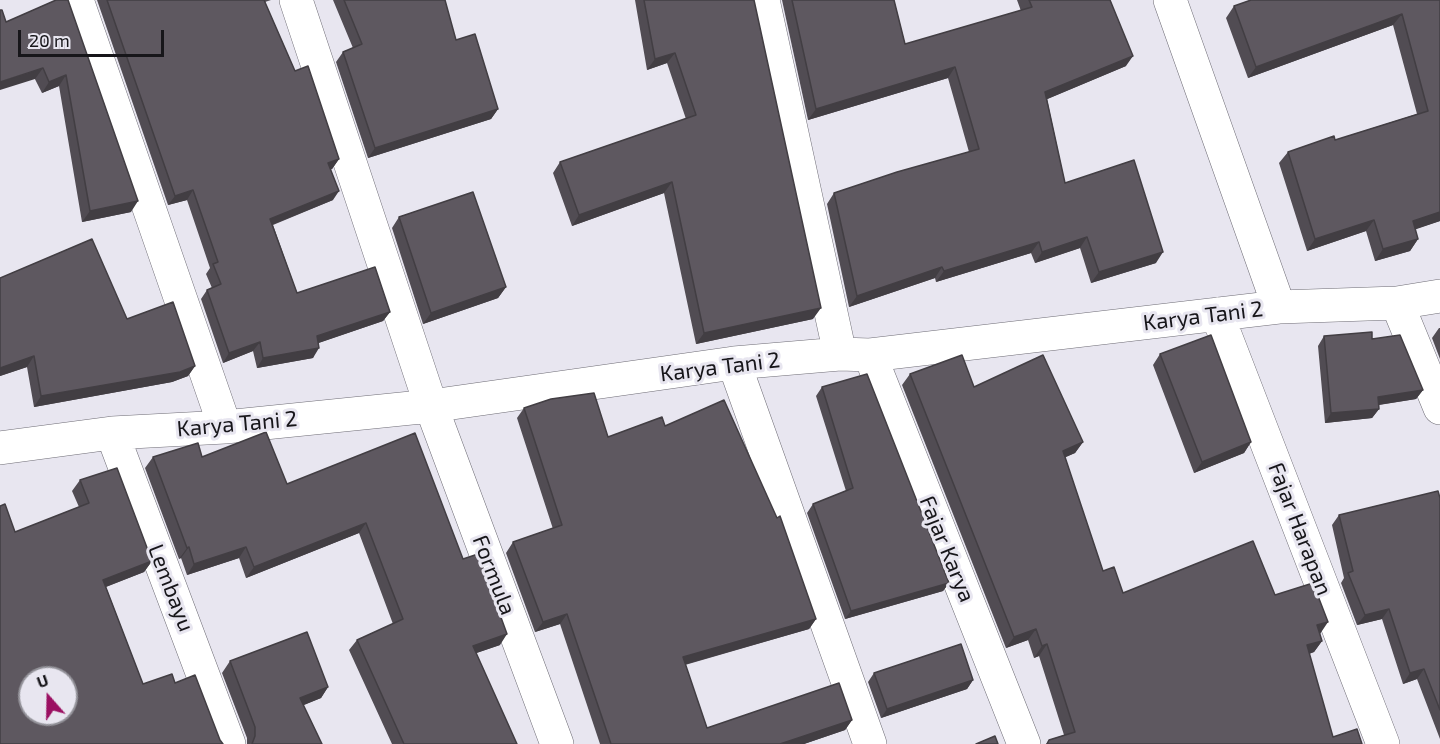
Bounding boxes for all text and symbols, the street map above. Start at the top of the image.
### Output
scale bar [21,18,166,56]
text: 20 m [29,29,70,51]
street label: Karya Tani 2 [1141,296,1265,336]
street label: Karya Tani 2 [658,347,782,387]
street label: Karya Tani 2 [176,406,298,442]
street label: Fajar Harapan [1263,459,1337,599]
street label: Fajar Karya [914,492,980,606]
street label: Formula [467,531,521,619]
street label: Lembayu [142,541,200,635]
north arrow [18,666,78,726]
text: U [34,670,51,691]

